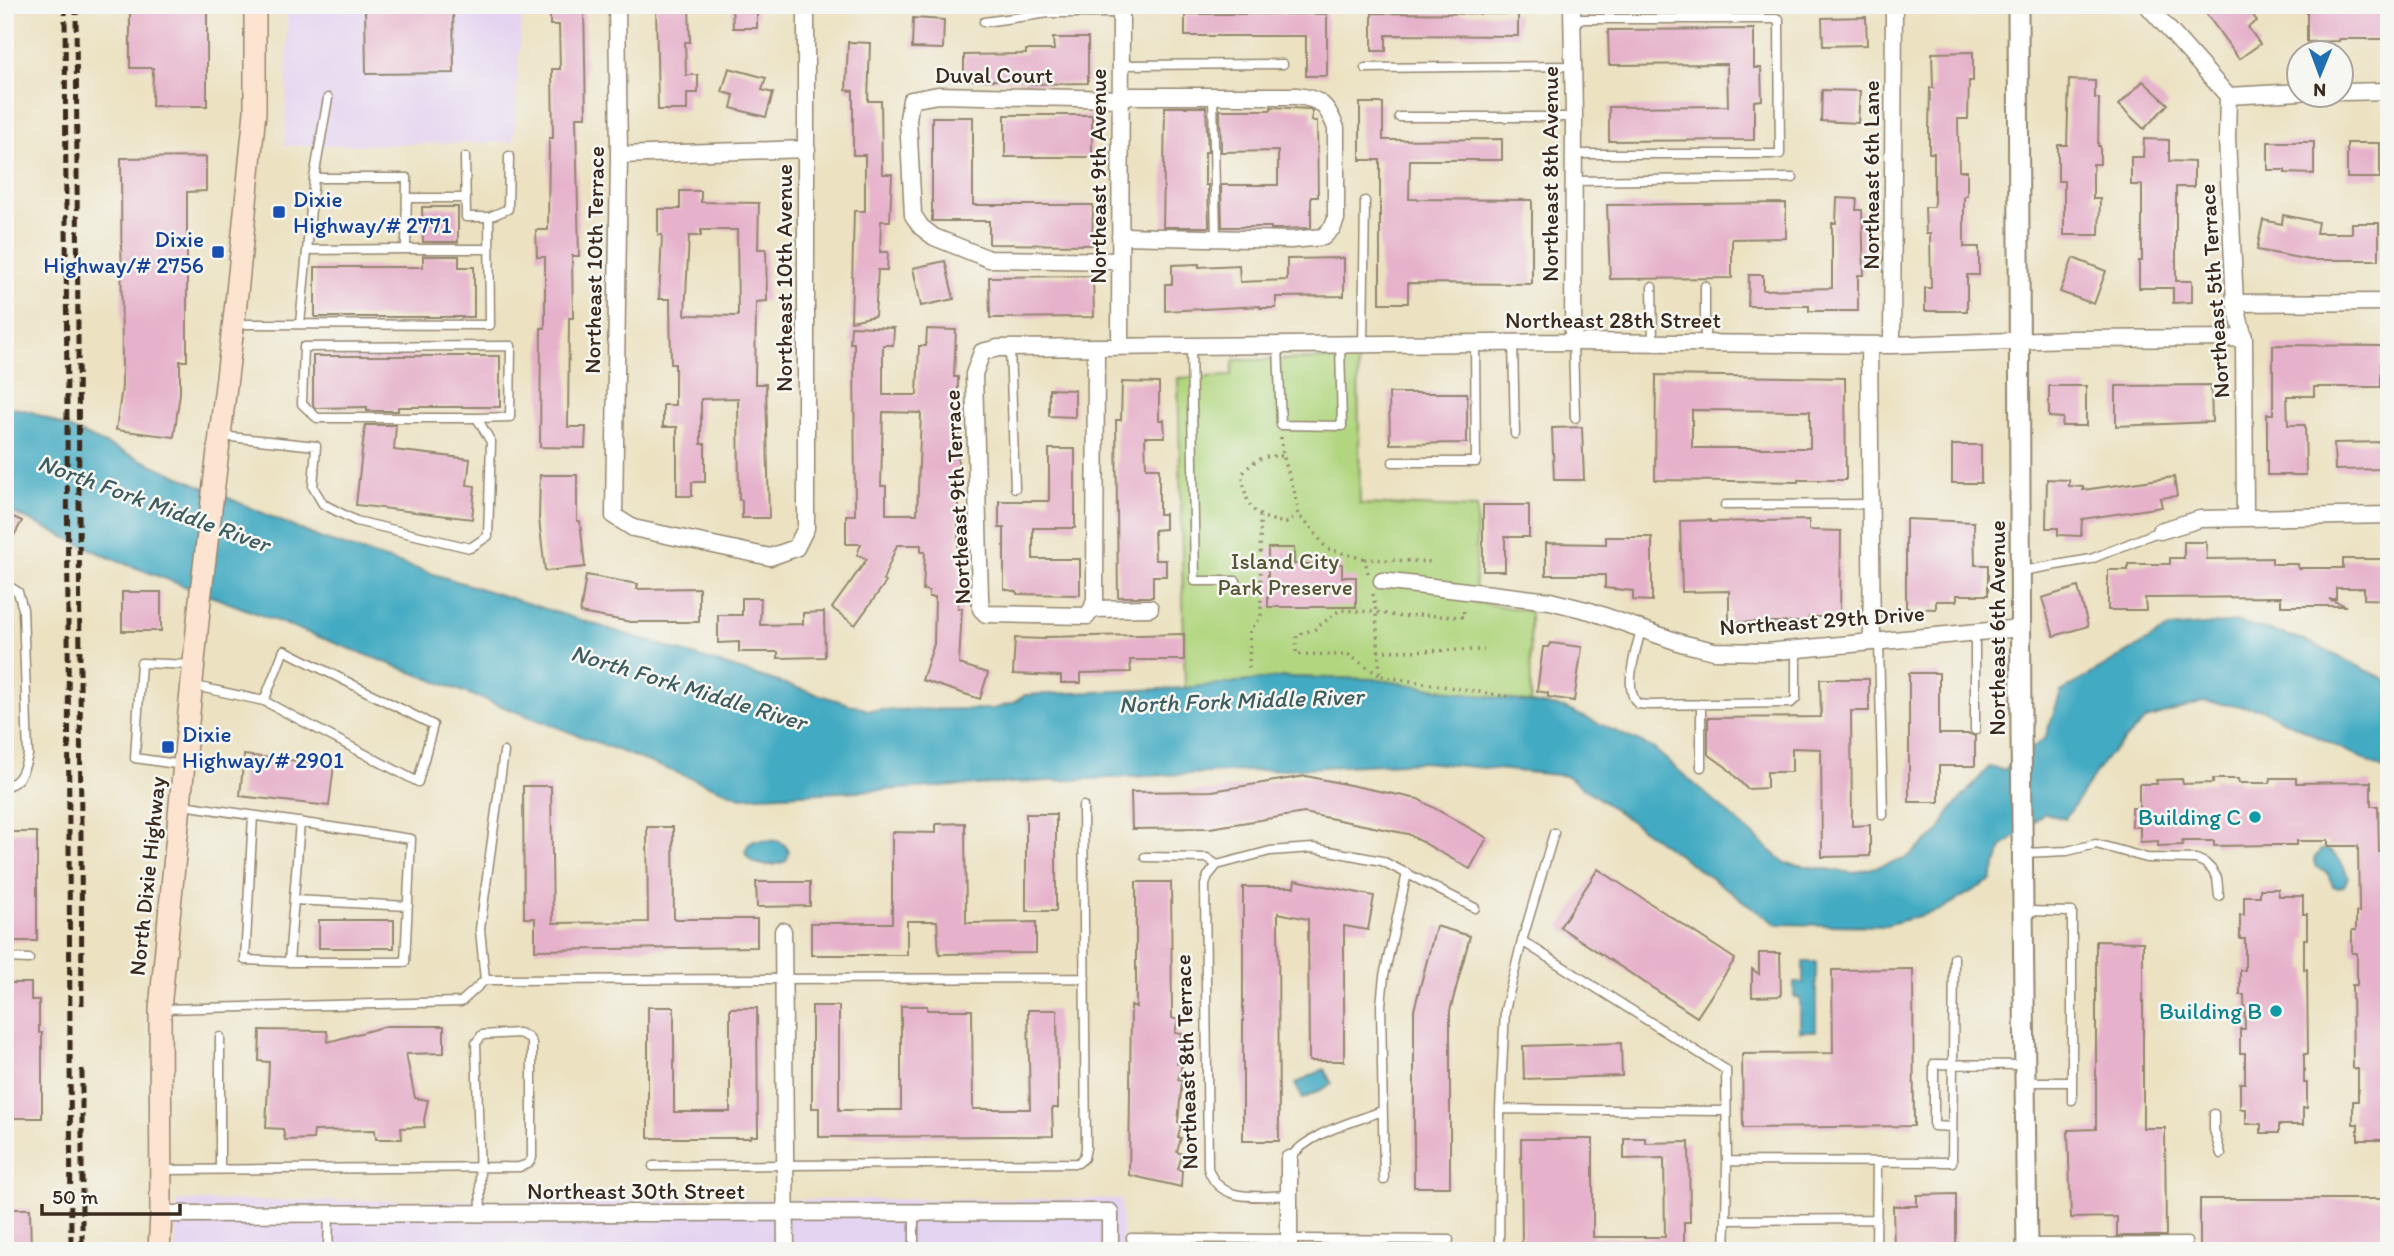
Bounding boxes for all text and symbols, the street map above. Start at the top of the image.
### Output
north arrow [2286,38,2356,108]
street label: Duval Court [935,61,1053,89]
street label: Northeast 8th Avenue [1536,66,1564,282]
street label: Northeast 9th Avenue [1084,68,1112,284]
text: N [2313,79,2326,102]
street label: Northeast 6th Lane [1857,80,1885,270]
street label: Northeast 10th Terrace [578,146,610,374]
street label: Northeast 10th Avenue [770,164,798,392]
street label: Northeast 5th Terrace [2193,183,2235,399]
place label: Dixie Highway/# 2771 [293,185,452,239]
marker: Dixie Highway/# 2771 [271,204,287,220]
place label: Dixie Highway/# 2756 [43,225,204,279]
marker: Dixie Highway/# 2756 [210,244,226,260]
street label: Northeast 28th Street [1505,306,1721,334]
street label: Northeast 9th Terrace [937,389,977,605]
water label: North Fork Middle River [34,448,276,559]
street label: Northeast 6th Avenue [1983,520,2011,736]
park label: Island City Park Preserve [1217,547,1353,601]
street label: Northeast 29th Drive [1718,599,1926,641]
water label: North Fork Middle River [568,637,813,737]
water label: North Fork Middle River [1118,681,1366,719]
place label: Dixie Highway/# 2901 [182,720,344,774]
marker: Dixie Highway/# 2901 [160,739,176,755]
street label: North Dixie Highway [123,775,171,977]
place label: Building C [2138,803,2241,831]
marker: Building C [2247,809,2263,825]
street label: Northeast 8th Terrace [1168,954,1204,1170]
place label: Building B [2159,997,2262,1025]
marker: Building B [2268,1003,2284,1019]
scale bar [42,1172,180,1216]
street label: Northeast 30th Street [527,1177,745,1205]
text: 50 m [52,1184,99,1209]

